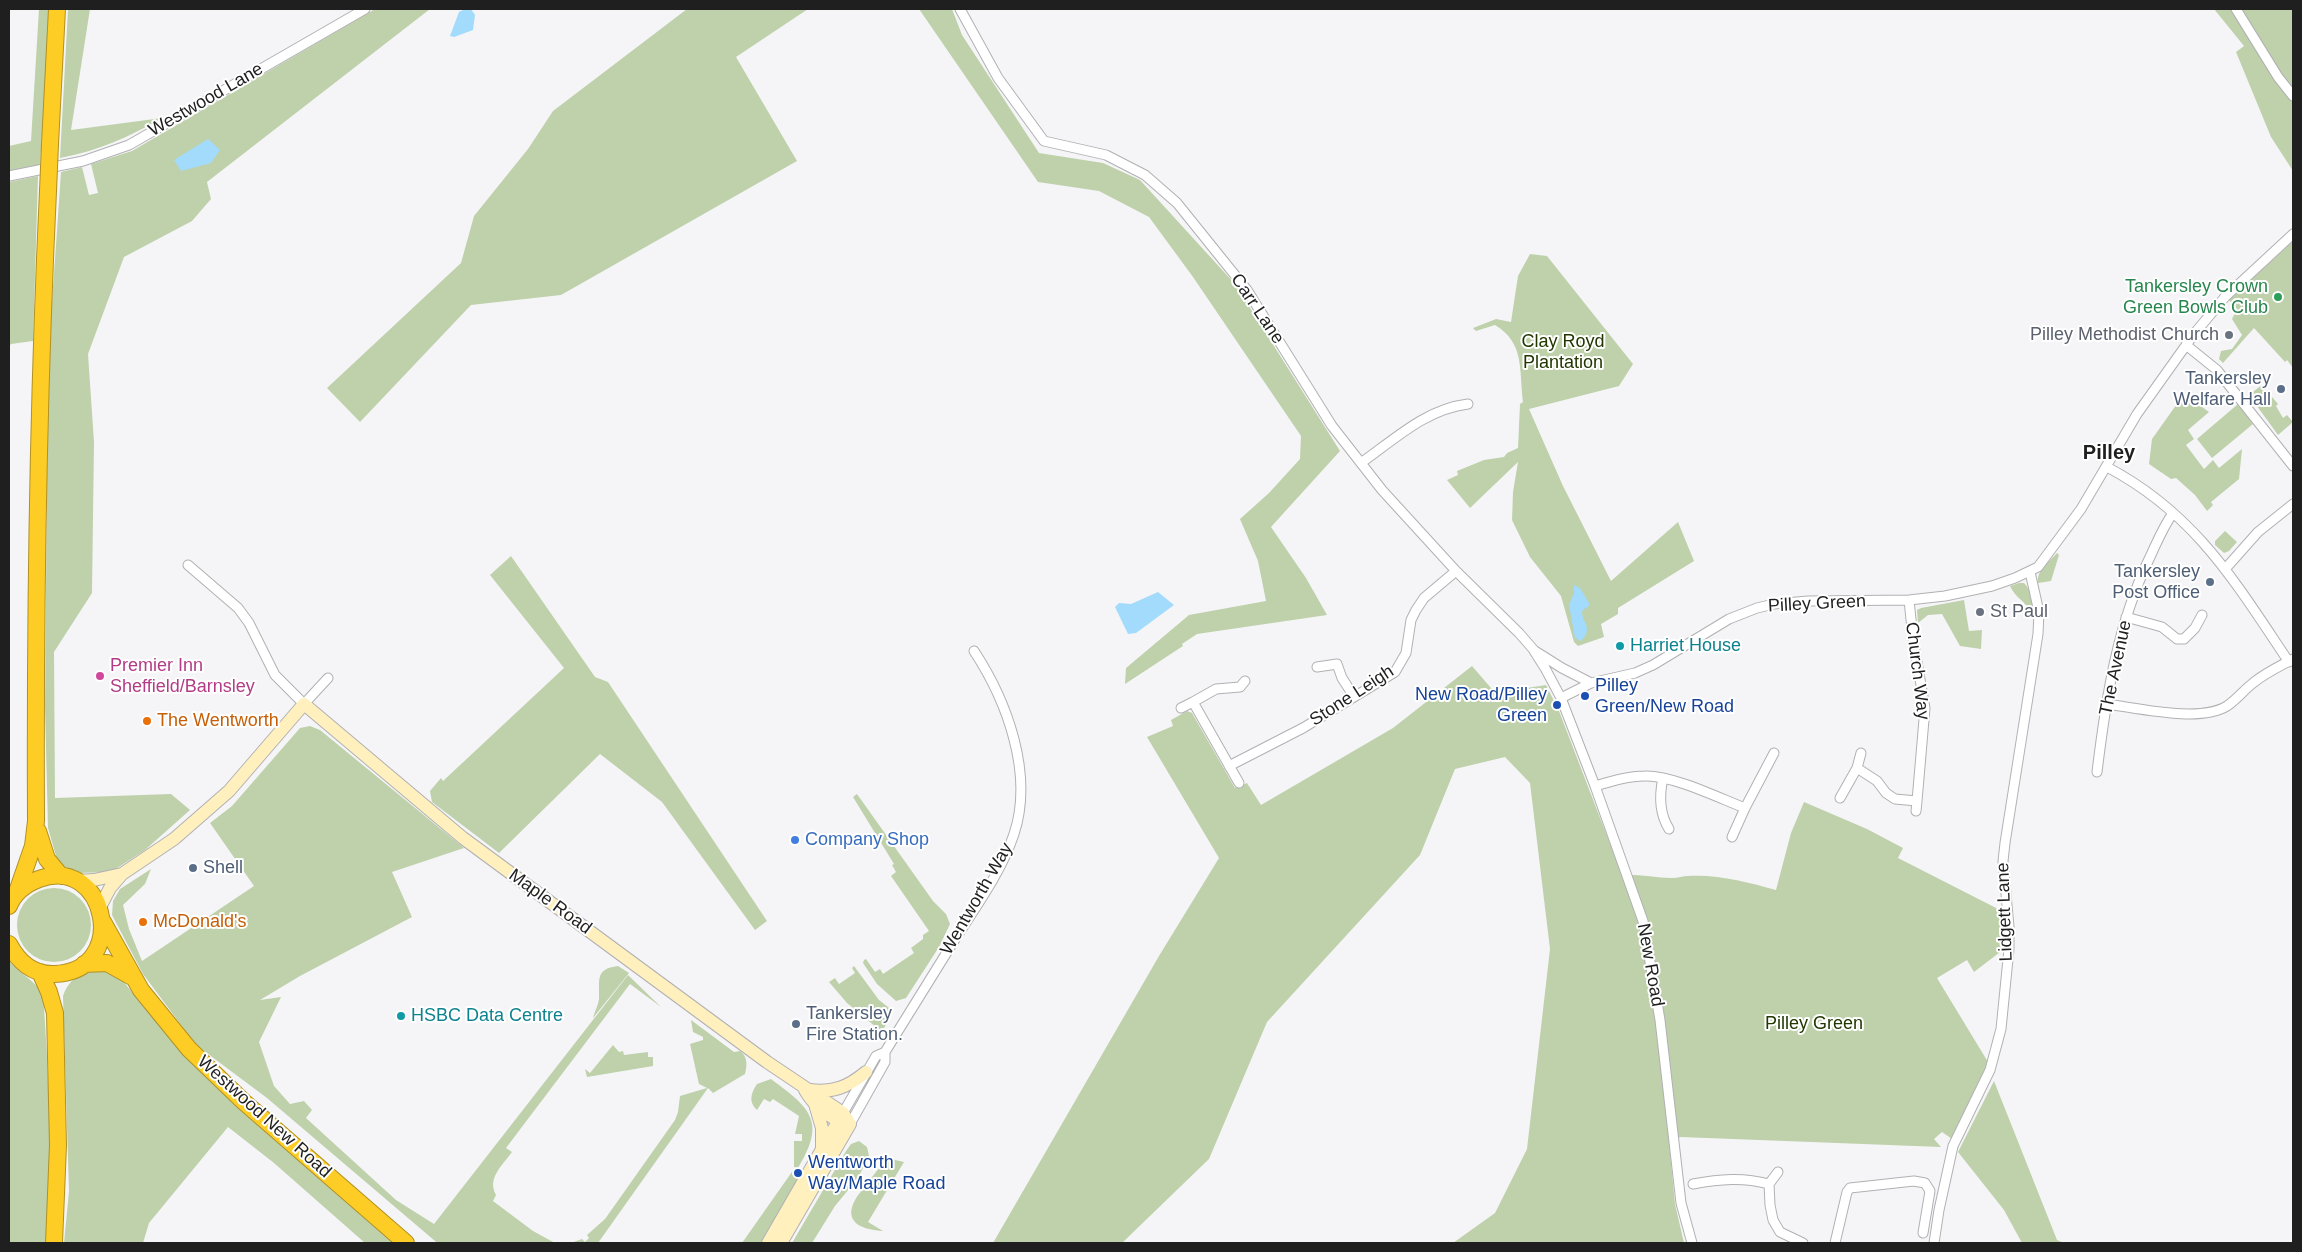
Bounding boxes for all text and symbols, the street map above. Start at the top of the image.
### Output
street label: Westwood Lane [145,58,267,142]
street label: Carr Lane [1226,270,1288,348]
place label: Tankersley Crown Green Bowls Club [2123,276,2268,318]
marker: Tankersley Crown Green Bowls Club [2272,291,2284,303]
place label: Pilley Methodist Church [2030,324,2219,346]
marker: Pilley Methodist Church [2223,329,2235,341]
park label: Clay Royd Plantation [1521,331,1605,374]
place label: Tankersley Welfare Hall [2173,368,2271,410]
marker: Tankersley Welfare Hall [2275,383,2287,395]
district label: Pilley [2083,441,2135,465]
place label: Tankersley Post Office [2112,561,2200,604]
marker: Tankersley Post Office [2204,576,2216,588]
street label: Pilley Green [1767,591,1867,617]
place label: St Paul [1990,601,2048,623]
marker: St Paul [1974,606,1986,618]
street label: The Avenue [2095,618,2137,718]
street label: Church Way [1900,621,1934,721]
place label: Harriet House [1630,635,1741,657]
marker: Harriet House [1614,640,1626,652]
place label: Premier Inn Sheffield/Barnsley [110,655,255,698]
street label: Stone Leigh [1306,661,1398,731]
marker: Premier Inn Sheffield/Barnsley [94,670,106,682]
place label: Pilley Green/New Road [1595,675,1734,718]
place label: New Road/Pilley Green [1415,684,1547,726]
marker: Pilley Green/New Road [1579,690,1591,702]
marker: New Road/Pilley Green [1551,699,1563,711]
place label: The Wentworth [157,710,279,732]
marker: The Wentworth [141,715,153,727]
place label: Company Shop [805,829,929,851]
marker: Company Shop [789,834,801,846]
street label: Wentworth Way [936,839,1018,959]
place label: Shell [203,857,243,879]
marker: Shell [187,862,199,874]
street label: Lidgett Lane [1992,862,2018,962]
street label: Maple Road [504,865,596,939]
place label: McDonald's [153,911,246,933]
marker: McDonald's [137,916,149,928]
street label: New Road [1632,922,1668,1008]
place label: Tankersley Fire Station. [806,1003,903,1046]
place label: HSBC Data Centre [411,1005,563,1027]
marker: HSBC Data Centre [395,1010,407,1022]
park label: Pilley Green [1765,1013,1863,1035]
marker: Tankersley Fire Station. [790,1018,802,1030]
street label: Westwood New Road [193,1051,335,1183]
place label: Wentworth Way/Maple Road [808,1152,945,1194]
marker: Wentworth Way/Maple Road [792,1167,804,1179]

